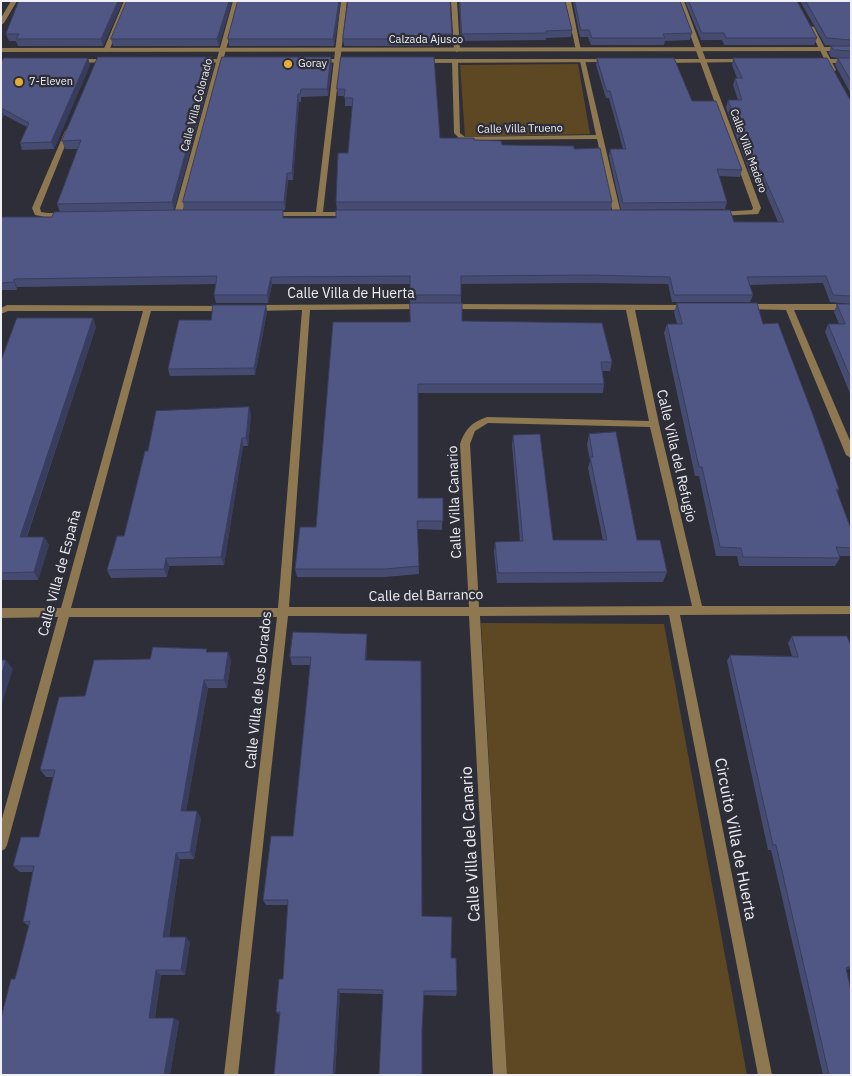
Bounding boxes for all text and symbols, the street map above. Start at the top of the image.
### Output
street label: Calzada Ajusco [389,33,463,47]
street label: Calle Villa Colorado [178,57,216,153]
place label: Goray [298,57,327,71]
marker: Goray [282,58,294,70]
place label: 7-Eleven [29,75,73,89]
marker: 7-Eleven [13,76,25,88]
street label: Calle Villa Madero [727,107,769,195]
street label: Calle Villa Trueno [477,122,563,136]
street label: Calle Villa de Huerta [287,286,415,302]
street label: Calle Villa del Refugio [653,388,699,524]
street label: Calle Villa Canario [445,445,465,559]
street label: Calle Villa de España [35,508,85,638]
street label: Calle del Barranco [369,587,483,605]
street label: Calle Villa de los Dorados [242,610,276,770]
street label: Circuito Villa de Huerta [710,756,760,922]
street label: Calle Villa del Canario [457,766,485,922]

